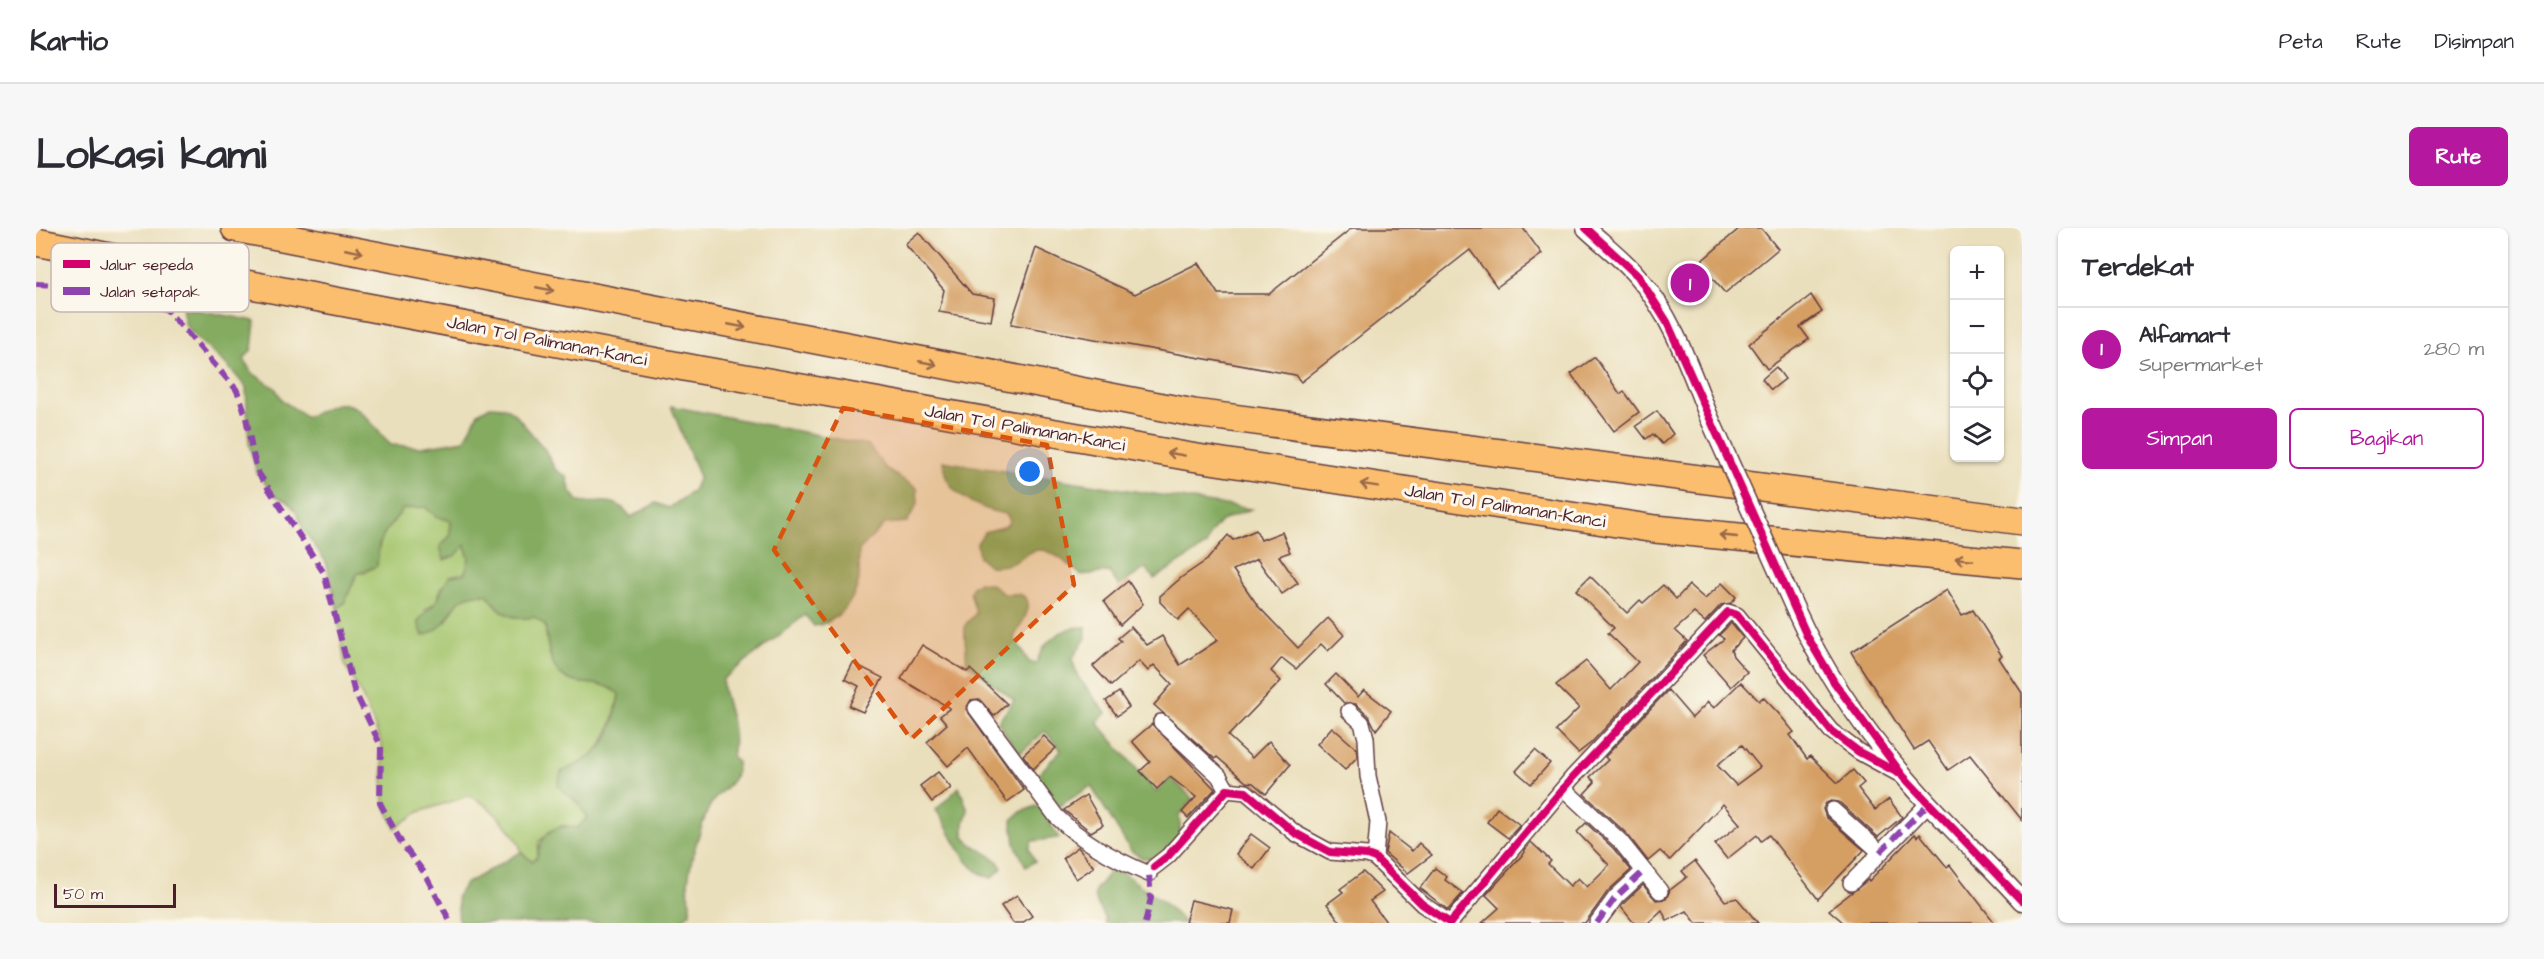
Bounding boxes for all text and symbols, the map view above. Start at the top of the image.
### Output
text: Kartio [30,22,108,61]
text: Peta [2279,27,2323,56]
text: Rute [2356,27,2401,56]
text: Disimpan [2434,27,2514,56]
text: Lokasi kami [36,127,266,185]
button: Rute [2409,127,2508,186]
legend [51,243,249,312]
one-way arrow [344,246,363,257]
map controls [1950,246,2004,462]
button: + [1950,246,2004,300]
text: Terdekat [2082,249,2194,285]
text: Jalur sepeda [100,254,193,276]
pin: 1 [1670,260,1710,306]
text: Jalan setapak [100,281,200,303]
one-way arrow [535,284,555,295]
button: − [1950,300,2004,354]
street label: Jalan Tol Palimanan–Kanci [445,309,650,373]
text: Alfamart [2139,320,2230,351]
one-way arrow [727,321,746,332]
text: 1 [2100,335,2103,363]
text: 280 m [2423,335,2484,363]
text: Supermarket [2139,351,2263,379]
button: locate [1950,354,2004,408]
one-way arrow [918,358,938,369]
street label: Jalan Tol Palimanan–Kanci [923,398,1128,458]
button: layers [1950,408,2004,462]
button: Simpan [2082,408,2277,469]
button: Bagikan [2289,408,2484,469]
one-way arrow [1167,448,1186,459]
your location [1015,457,1044,486]
street label: Jalan Tol Palimanan–Kanci [1403,478,1608,534]
one-way arrow [1359,479,1379,490]
one-way arrow [1718,530,1738,541]
one-way arrow [1954,553,1974,564]
scale bar [54,881,176,908]
text: 50 m [63,883,103,905]

